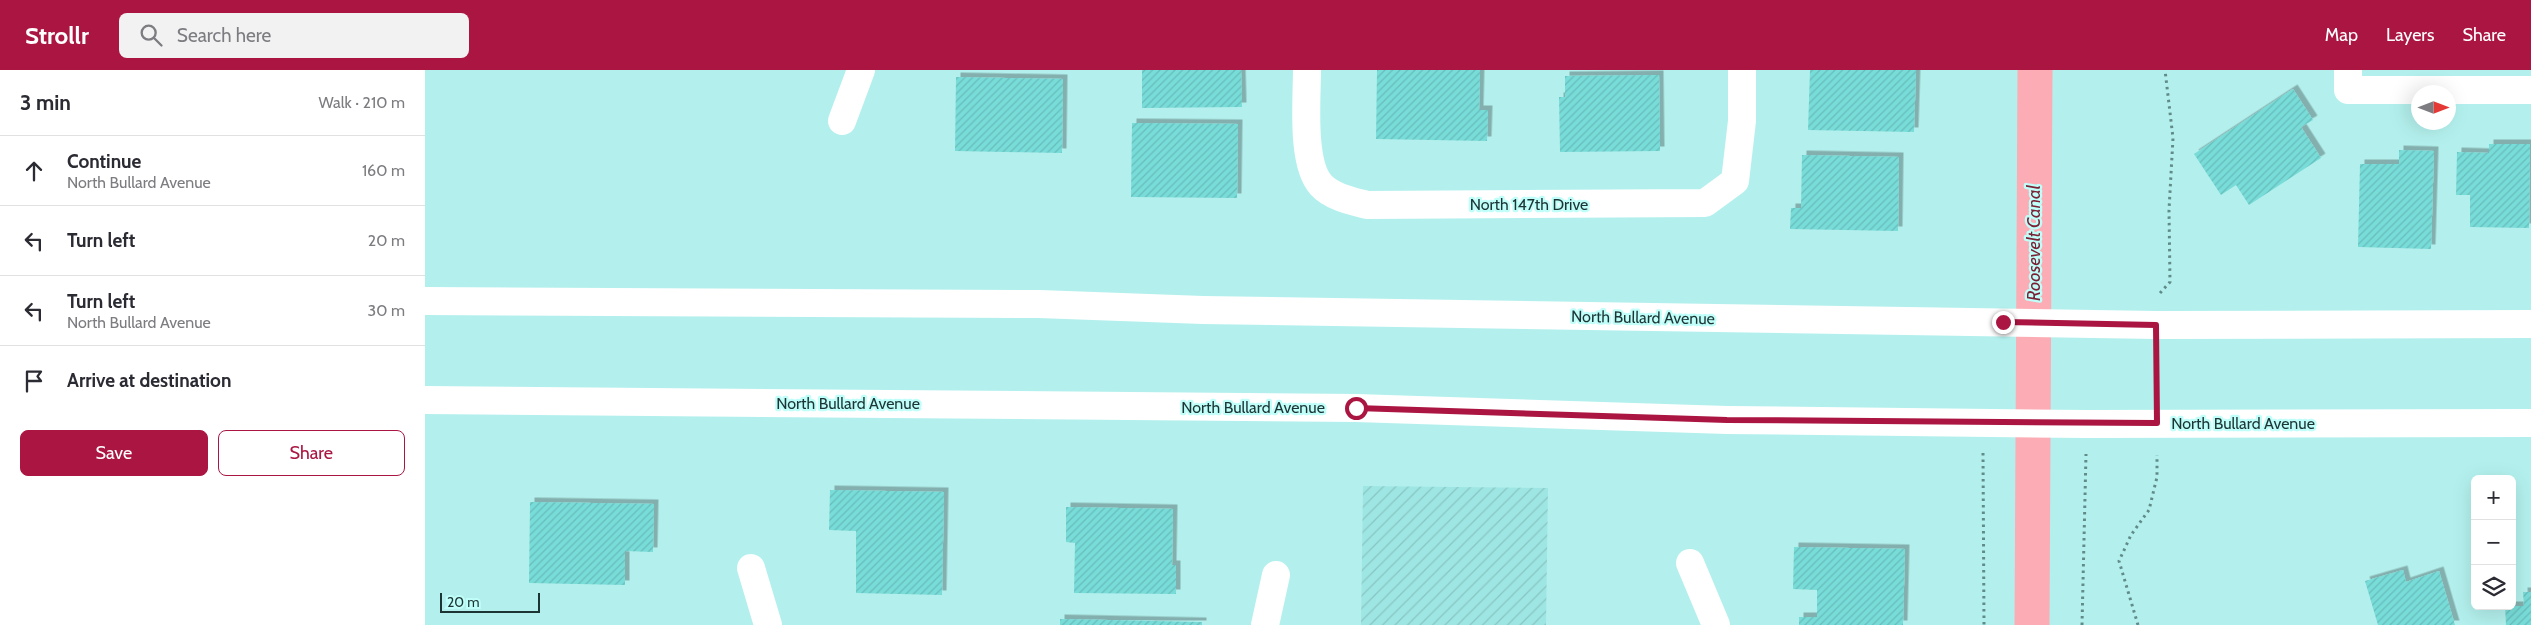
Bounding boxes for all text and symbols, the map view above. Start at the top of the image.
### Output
search box [119,13,469,58]
text: Strollr [25,21,89,50]
icon: search [137,21,165,49]
text: Search here [177,24,271,47]
text: Map [2325,24,2358,46]
text: Layers [2386,24,2435,46]
text: Share [2463,24,2506,46]
north arrow [2411,85,2456,130]
text: 3 min [20,90,71,115]
text: Walk · 210 m [318,93,405,112]
text: Continue [67,150,141,173]
icon: ahead [20,157,48,185]
text: 160 m [362,161,405,180]
text: North Bullard Avenue [67,173,211,192]
water label: Roosevelt Canal [2023,184,2045,301]
street label: North 147th Drive [1470,195,1588,214]
icon: left [20,227,48,255]
text: Turn left [67,229,135,252]
text: 20 m [368,231,405,250]
text: Turn left [67,290,135,313]
icon: left [20,297,48,325]
text: 30 m [368,301,405,320]
street label: North Bullard Avenue [1571,307,1715,328]
route end [1992,311,2015,334]
text: North Bullard Avenue [67,313,211,332]
icon: arrive [20,367,48,395]
text: Arrive at destination [67,369,231,392]
street label: North Bullard Avenue [776,394,920,413]
route start [1345,397,1368,420]
street label: North Bullard Avenue [1181,398,1325,417]
street label: North Bullard Avenue [2171,414,2315,433]
button: Save [20,430,208,476]
button: Share [218,430,405,476]
map controls [2471,475,2516,610]
button: + [2471,475,2516,520]
button: − [2471,520,2516,565]
button: layers [2471,565,2516,610]
scale bar [440,590,540,613]
text: 20 m [447,593,480,611]

